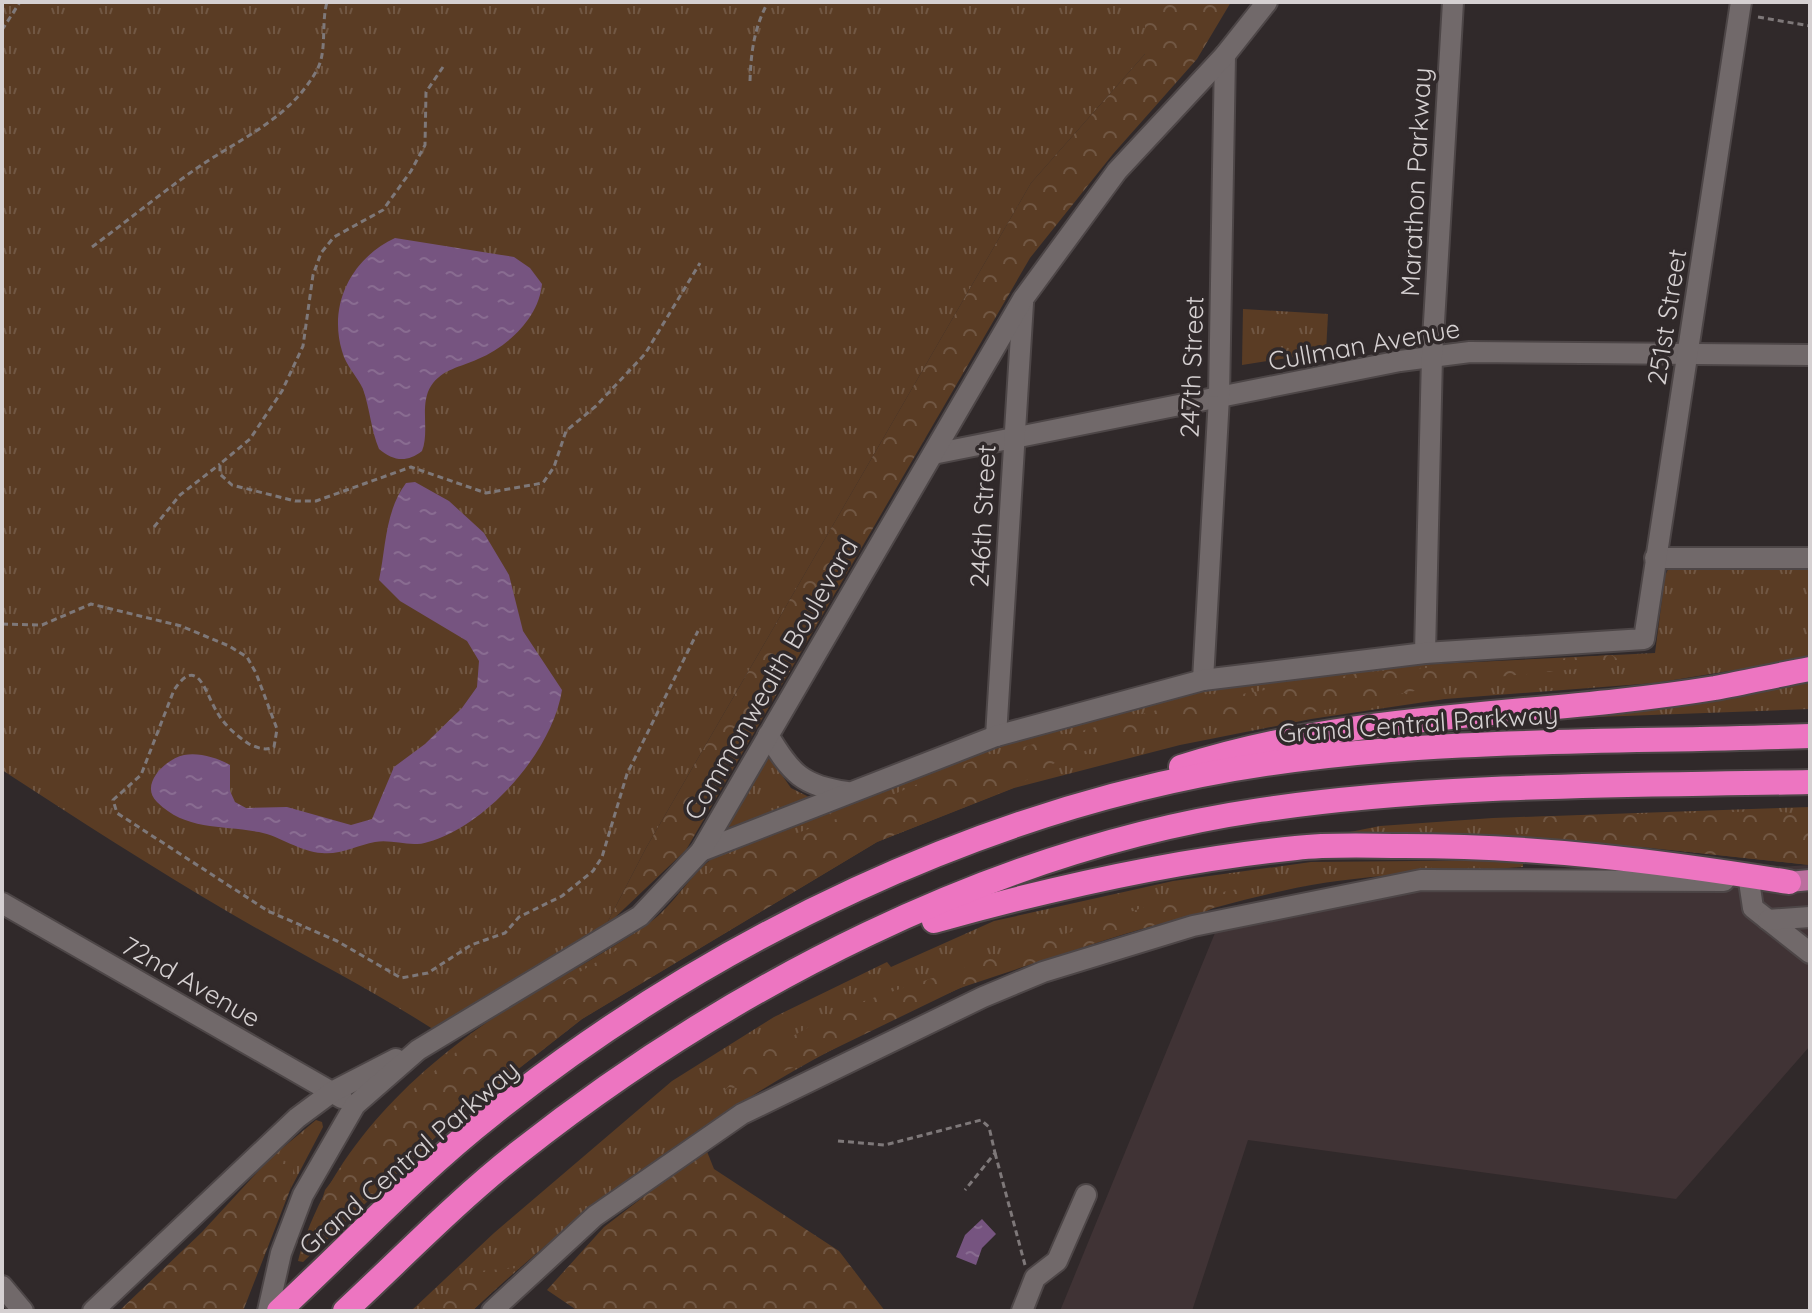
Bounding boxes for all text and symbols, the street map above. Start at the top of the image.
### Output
street label: Marathon Parkway [1393,67,1438,297]
street label: 251st Street [1639,247,1694,387]
street label: 247th Street [1173,295,1210,439]
street label: Cullman Avenue [1265,311,1462,378]
street label: 246th Street [962,443,1003,588]
street label: Commonwealth Boulevard [676,532,865,826]
street label: Grand Central Parkway [1277,697,1559,750]
street label: 72nd Avenue [116,929,266,1034]
street label: Grand Central Parkway [292,1053,525,1262]

